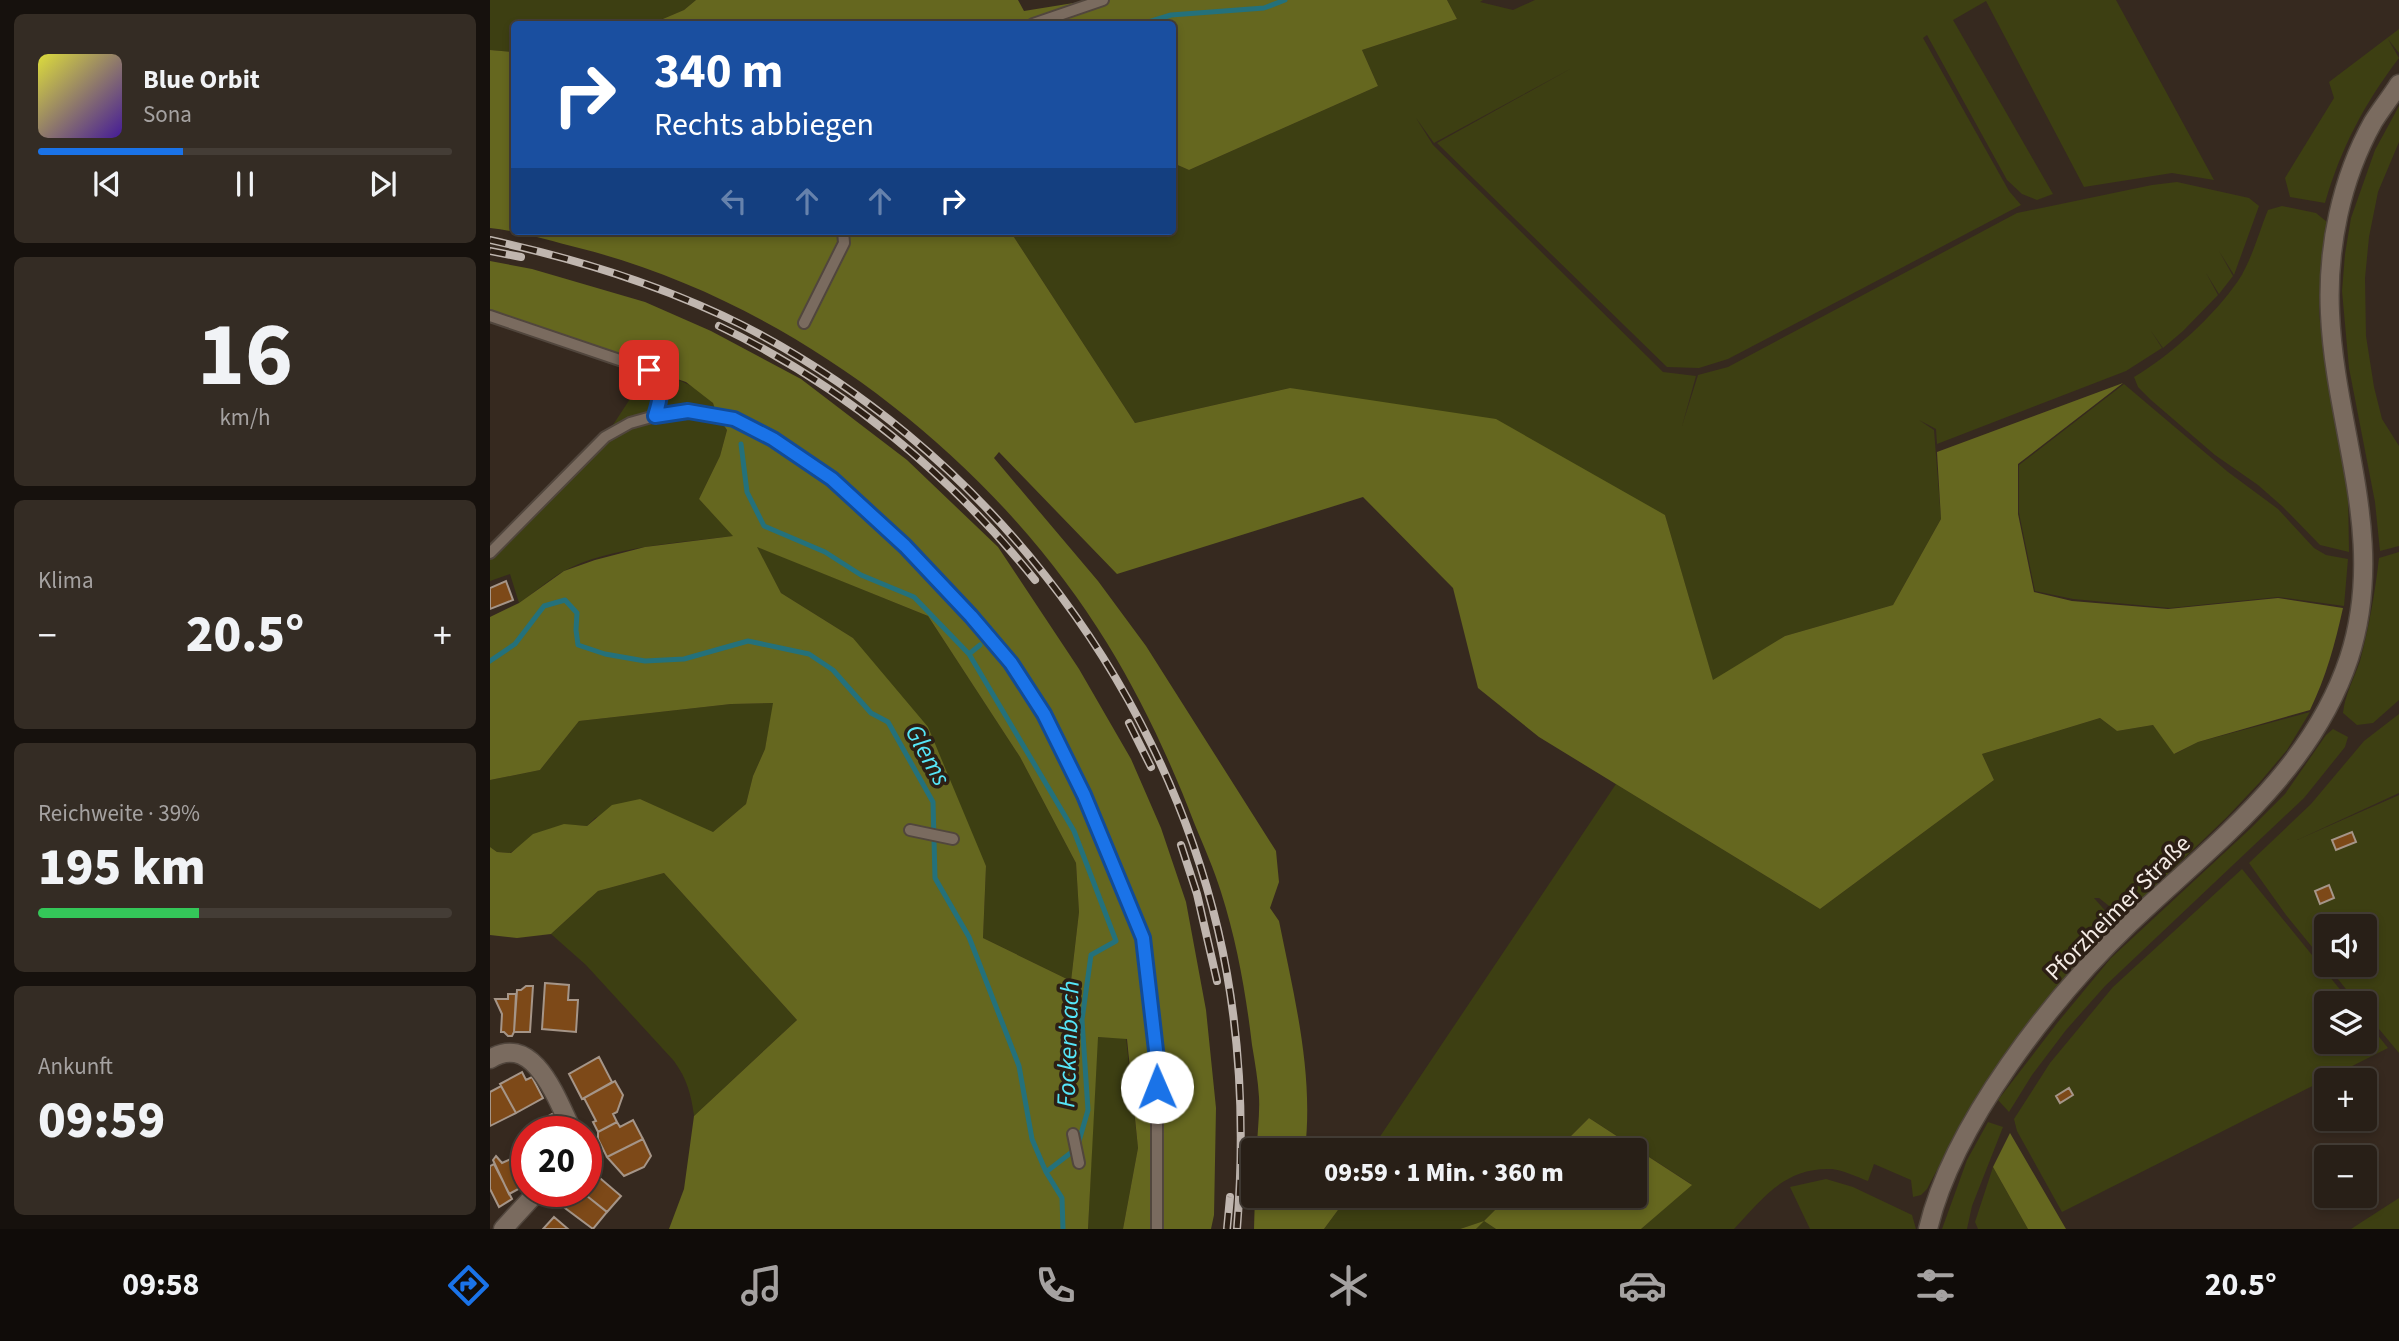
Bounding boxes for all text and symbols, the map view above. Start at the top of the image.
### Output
text: 340 m [654,37,783,107]
icon: right [539,49,630,140]
text: Blue Orbit [143,61,260,98]
text: Sona [143,98,192,131]
text: Rechts abbiegen [654,102,874,148]
icon: previous [88,165,126,203]
icon: pause [226,165,264,203]
icon: next [364,165,402,203]
icon: left [715,182,753,220]
icon: ahead [788,182,826,220]
icon: ahead [861,182,899,220]
icon: right [934,182,972,220]
text: 16 [197,291,293,420]
pin [619,340,679,400]
icon: arrive [630,351,668,389]
text: km/h [219,401,271,434]
text: Klima [38,564,94,597]
text: 20.5° [186,598,304,672]
text: − [38,609,57,663]
text: + [433,609,452,663]
water label: Glems [896,717,960,793]
text: Reichweite · 39% [38,797,200,830]
street label: Pforzheimer Straße [2037,827,2199,989]
text: 195 km [38,831,206,905]
map controls [2314,914,2377,1208]
button: sound [2314,914,2377,977]
water label: Fockenbach [1047,980,1089,1108]
button: layers [2314,991,2377,1054]
text: Ankunft [38,1050,113,1083]
position arrow [1120,1050,1194,1124]
button: + [2314,1068,2377,1131]
text: 09:59 [38,1084,165,1158]
speed limit sign: 20 [511,1116,602,1207]
button: − [2314,1145,2377,1208]
text: 09:59 · 1 Min. · 360 m [1324,1154,1564,1191]
icon: directions [444,1261,493,1310]
icon: music [737,1261,786,1310]
icon: phone [1031,1261,1080,1310]
icon: climate [1324,1261,1373,1310]
icon: car [1618,1261,1667,1310]
icon: filters [1911,1261,1960,1310]
text: 09:58 [122,1262,199,1308]
text: 20.5° [2205,1262,2277,1308]

